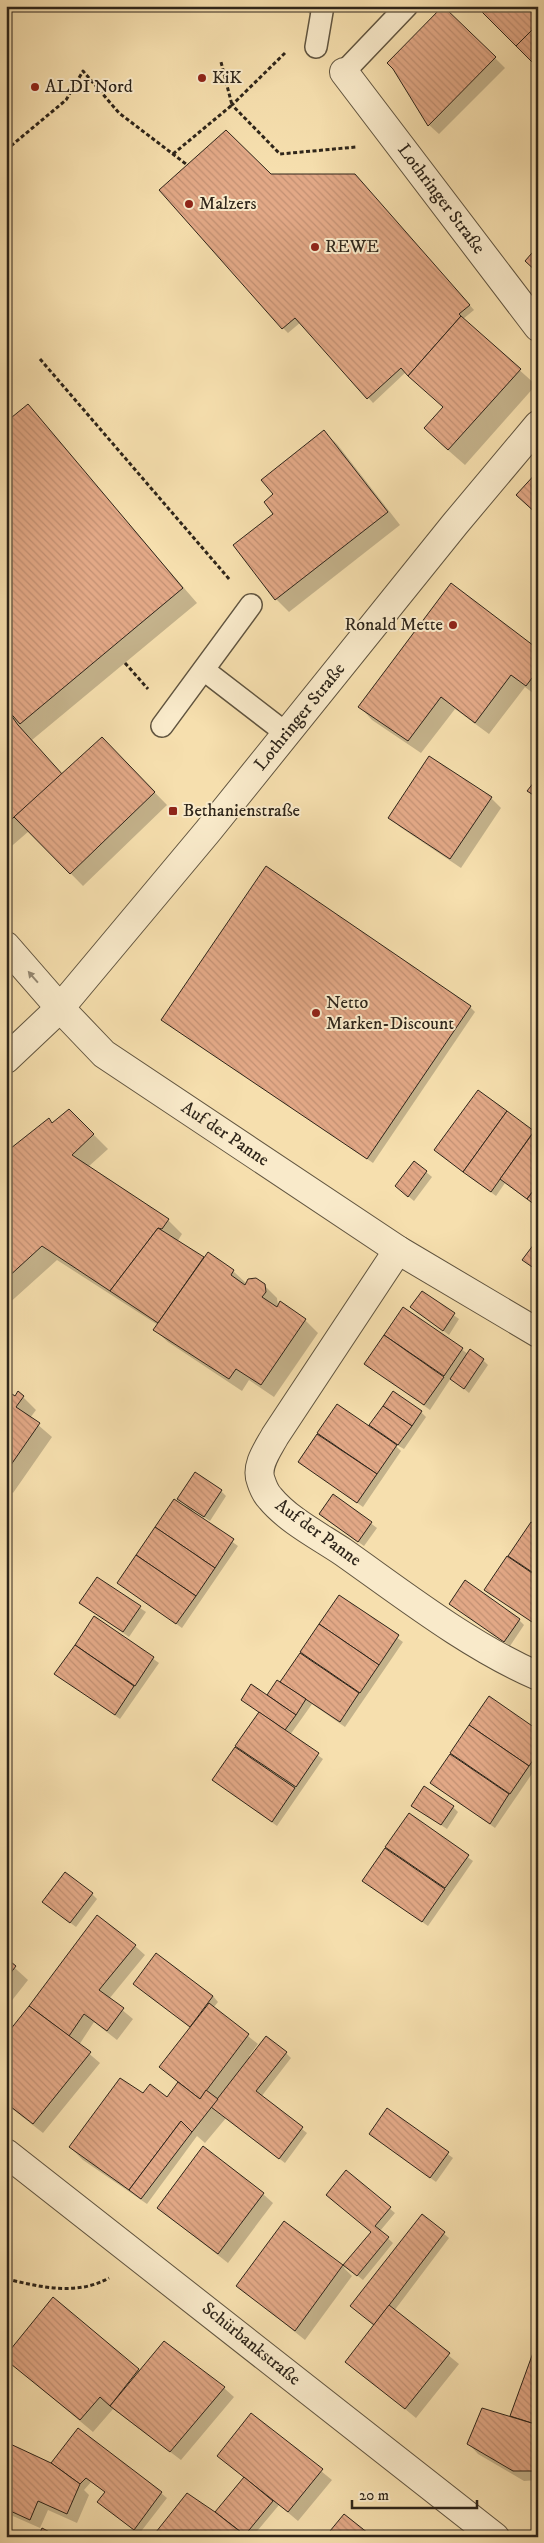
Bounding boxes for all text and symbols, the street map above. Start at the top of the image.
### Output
place label: KiK [212,67,242,89]
marker: KiK [196,72,208,84]
place label: ALDI Nord [45,76,133,98]
marker: ALDI Nord [29,81,41,93]
street label: Lothringer Straße [392,140,490,258]
place label: Malzers [199,193,256,215]
marker: Malzers [183,198,195,210]
place label: REWE [325,236,379,258]
marker: REWE [309,241,321,253]
place label: Ronald Mette [344,614,443,636]
marker: Ronald Mette [447,619,459,631]
street label: Lothringer Straße [250,659,350,775]
place label: Bethanienstraße [183,800,300,822]
marker: Bethanienstraße [167,805,179,817]
one-way arrow [28,970,39,983]
place label: Netto Marken-Discount [326,992,454,1035]
marker: Netto Marken-Discount [310,1007,322,1019]
street label: Auf der Panne [177,1097,273,1171]
street label: Auf der Panne [271,1494,365,1572]
street label: Schürbankstraße [197,2297,305,2391]
scale bar [352,2478,476,2510]
text: 20 m [359,2486,389,2505]

